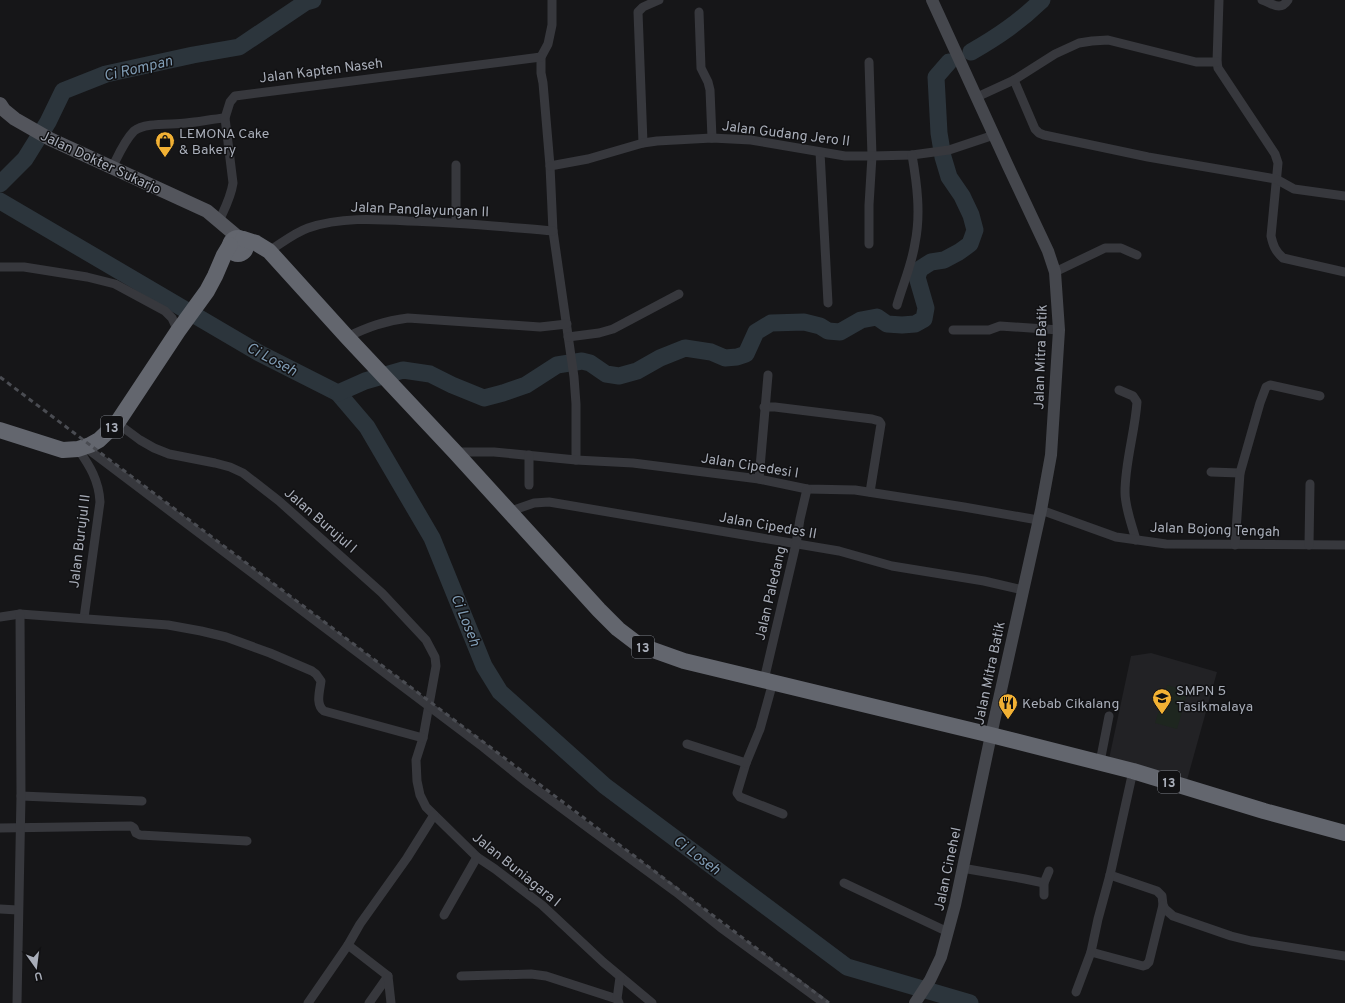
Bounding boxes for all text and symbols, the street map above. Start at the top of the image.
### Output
water label: Ci Rompan [102,52,175,87]
street label: Jalan Kapten Naseh [258,55,384,88]
street label: Jalan Gudang Jero II [721,118,851,151]
place label: LEMONA Cake & Bakery [179,126,269,159]
street label: Jalan Dokter Sukarjo [37,128,164,199]
shop icon: LEMONA Cake & Bakery [154,130,176,158]
street label: Jalan Panglayungan II [350,200,489,221]
street label: Jalan Mitra Batik [1031,304,1052,410]
water label: Ci Loseh [243,339,300,382]
road number: 13 [101,416,123,438]
street label: Jalan Cipedesi I [700,450,800,483]
street label: Jalan Burujul I [280,485,360,557]
street label: Jalan Burujul II [66,493,95,589]
street label: Jalan Cipedes II [718,510,818,543]
street label: Jalan Bojong Tengah [1149,520,1280,541]
street label: Jalan Paledang [752,545,791,642]
water label: Ci Loseh [446,592,484,649]
street label: Jalan Mitra Batik [971,620,1010,727]
road number: 13 [632,636,654,658]
place label: SMPN 5 Tasikmalaya [1176,683,1253,716]
school or university icon: SMPN 5 Tasikmalaya [1151,687,1173,715]
restaurant icon: Kebab Cikalang [997,692,1019,720]
place label: Kebab Cikalang [1022,696,1119,713]
road number: 13 [1158,771,1180,793]
street label: Jalan Cinehel [931,826,966,913]
street label: Jalan Buniagara I [468,829,564,911]
water label: Ci Loseh [669,832,724,880]
north arrow [16,947,56,987]
text: U [33,968,44,983]

